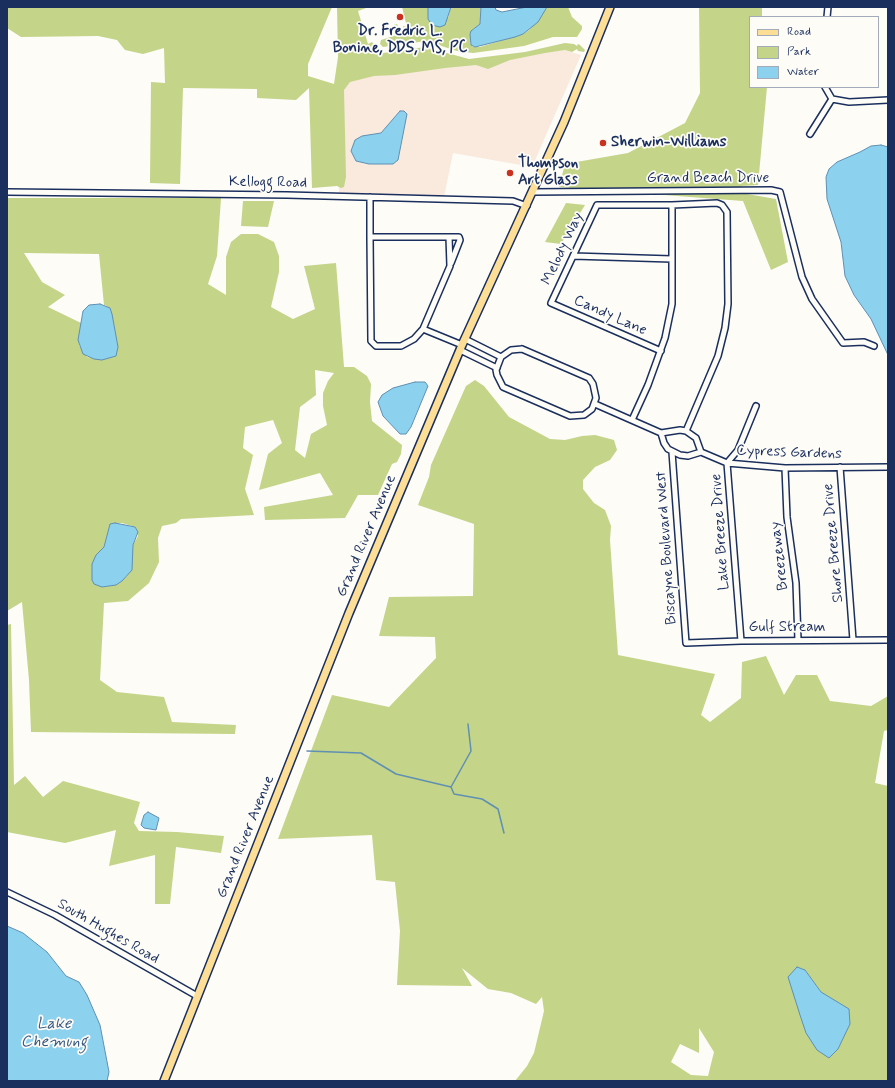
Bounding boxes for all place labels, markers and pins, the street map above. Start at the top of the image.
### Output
marker: Dr. Fredric L. Bonine, DDS, MS, PC [395,12,405,22]
place label: Dr. Fredric L. Bonine, DDS, MS, PC [333,23,467,58]
place label: Sherwin-Williams [611,134,726,152]
marker: Sherwin-Williams [598,138,608,148]
place label: Thompson Art Glass [518,155,578,190]
marker: Thompson Art Glass [505,168,515,178]

